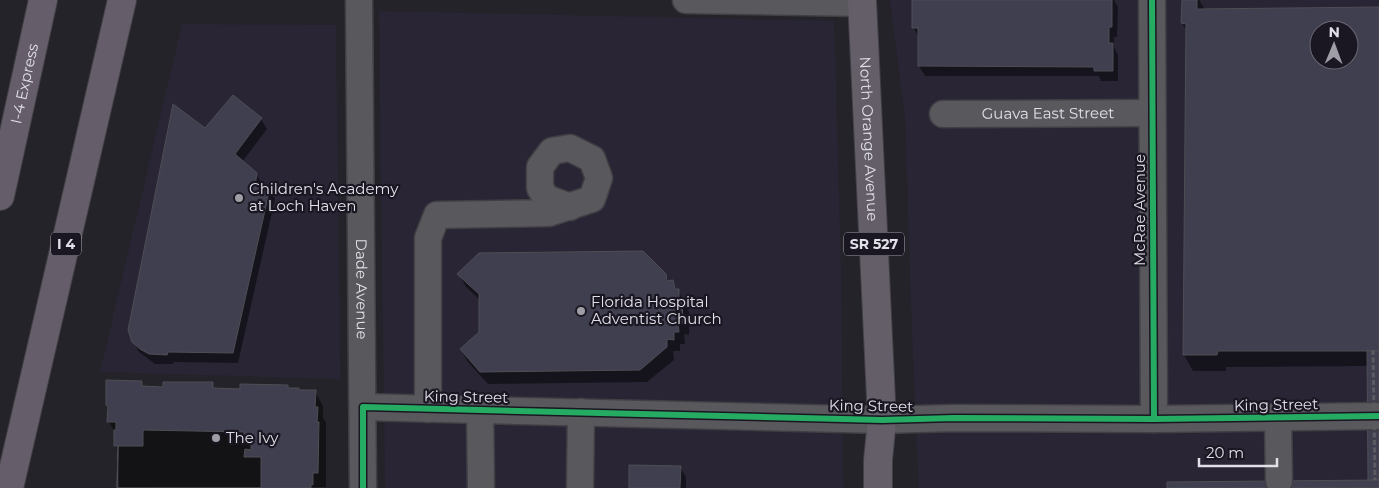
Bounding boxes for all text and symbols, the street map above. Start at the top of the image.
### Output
north arrow [1309,20,1359,70]
text: N [1328,23,1340,41]
street label: I-4 Express [6,42,42,126]
street label: North Orange Avenue [856,56,883,222]
street label: Guava East Street [982,103,1114,123]
street label: McRae Avenue [1130,154,1149,266]
place label: Children's Academy at Loch Haven [249,179,399,215]
marker: Children's Academy at Loch Haven [233,192,245,204]
road number: I 4 [51,232,81,255]
road number: SR 527 [844,232,904,255]
street label: Dade Avenue [352,238,372,340]
place label: Florida Hospital Adventist Church [591,292,722,328]
marker: Florida Hospital Adventist Church [575,305,587,317]
street label: King Street [424,386,508,407]
street label: King Street [1234,394,1318,415]
street label: King Street [829,395,913,416]
place label: The Ivy [226,428,279,447]
marker: The Ivy [210,432,222,444]
scale bar [1199,436,1276,468]
text: 20 m [1206,443,1244,462]

